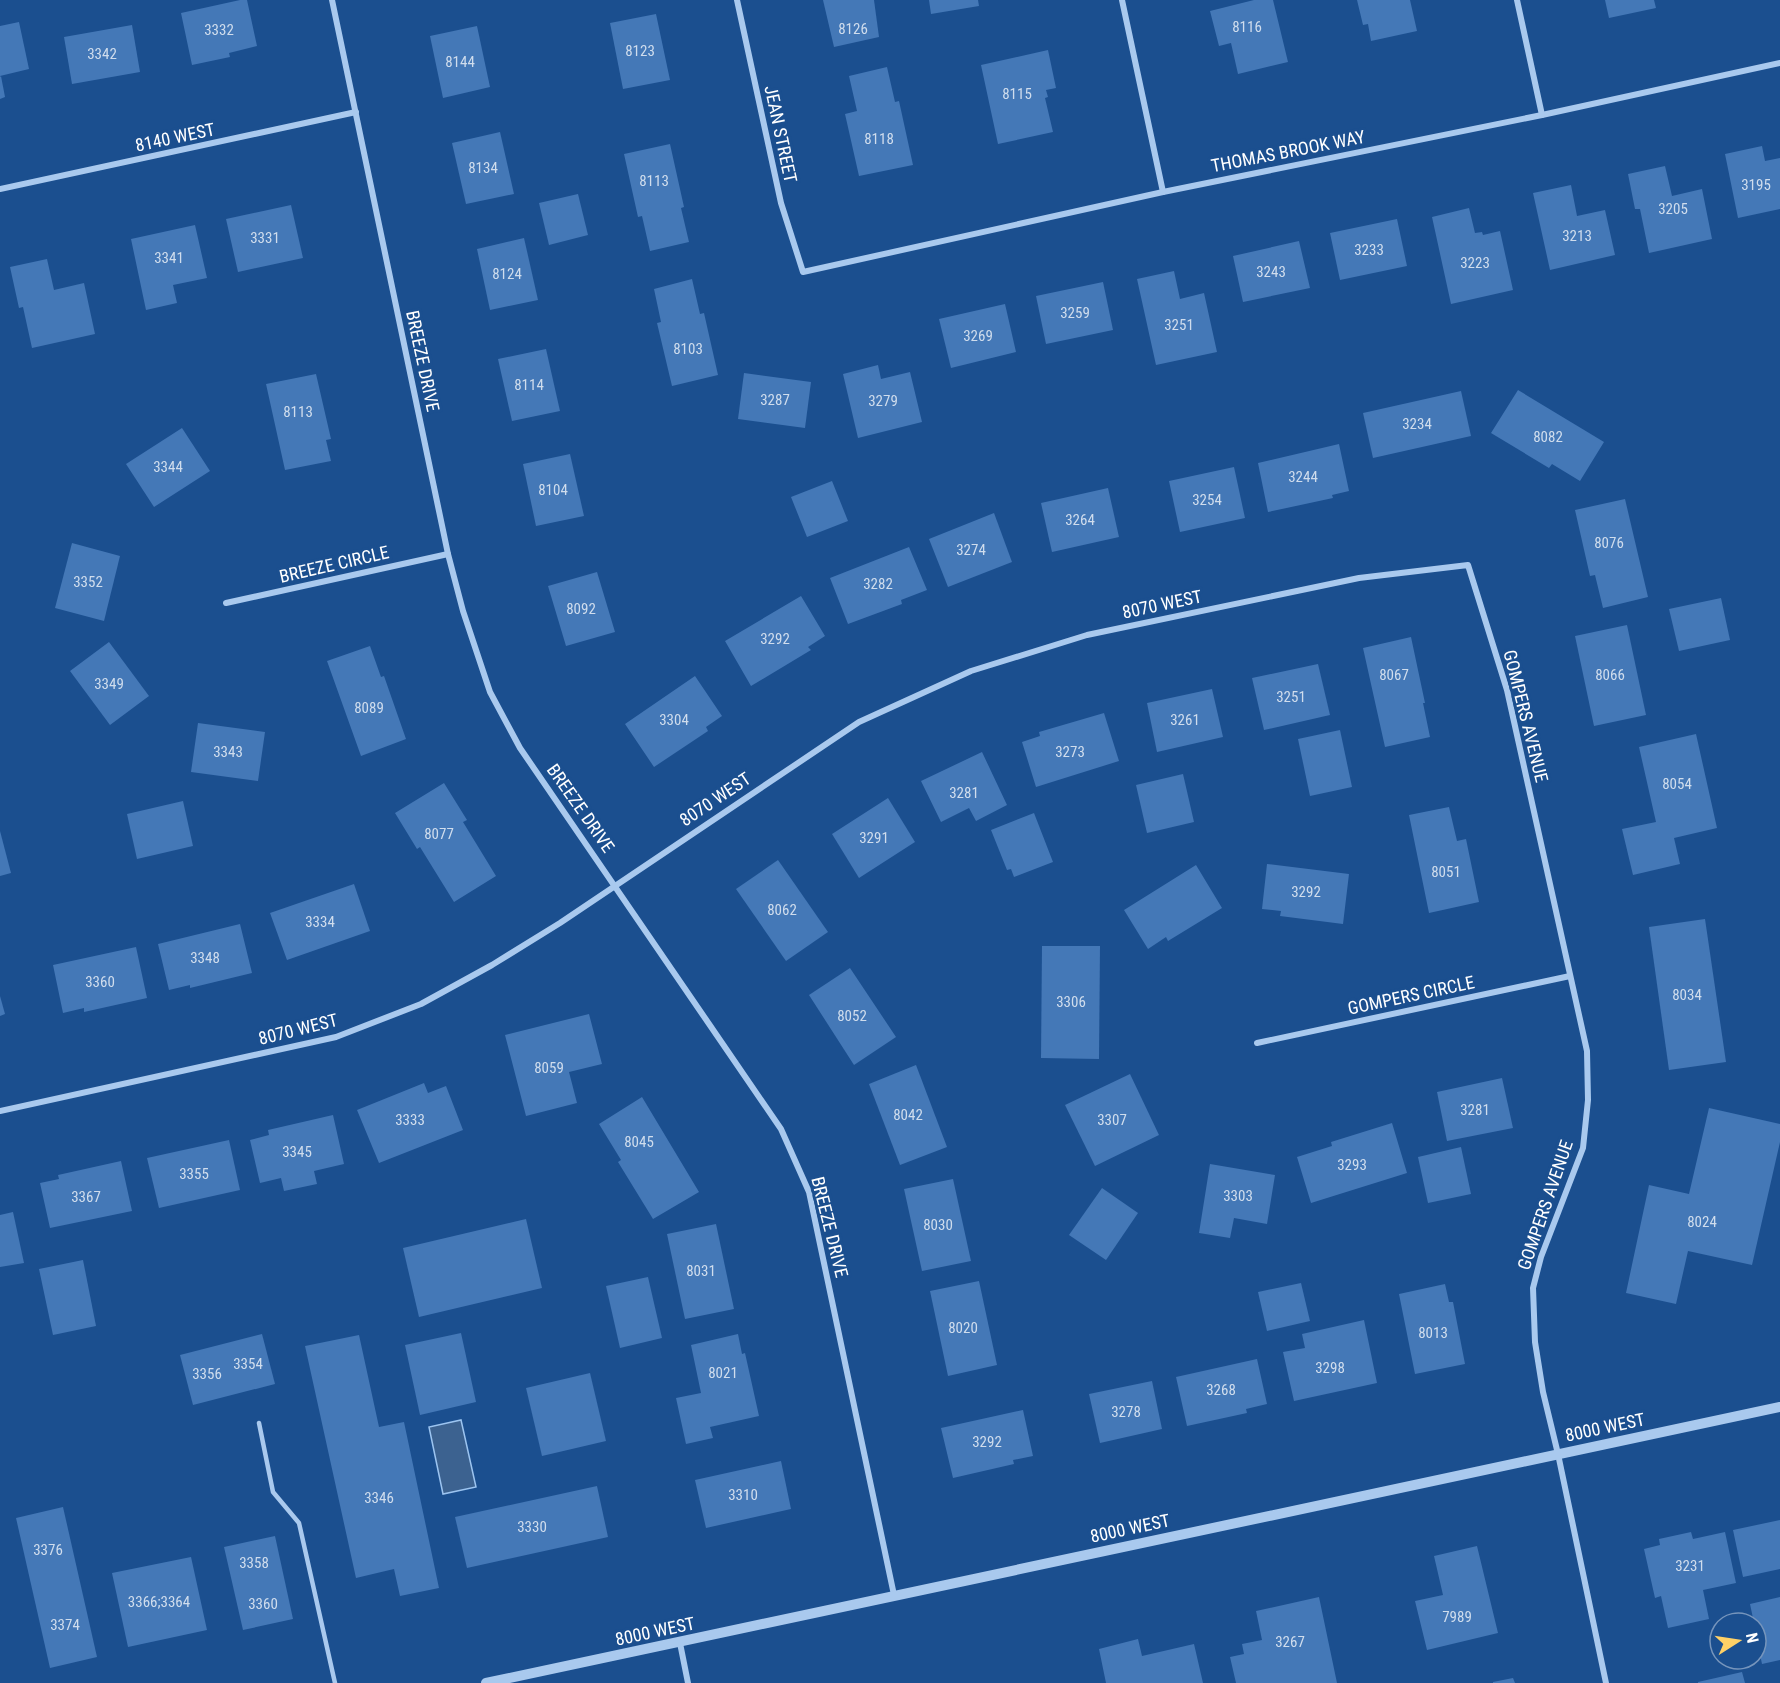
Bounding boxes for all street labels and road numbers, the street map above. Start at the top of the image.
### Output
street label: JEAN STREET [760,83,802,185]
street label: 8140 WEST [133,118,217,156]
street label: THOMAS BROOK WAY [1209,126,1367,176]
street label: BREEZE DRIVE [402,308,444,414]
street label: BREEZE CIRCLE [277,541,391,587]
street label: 8070 WEST [1120,585,1204,623]
street label: GOMPERS AVENUE [1499,648,1553,784]
street label: BREEZE DRIVE [543,760,619,856]
street label: 8070 WEST [676,768,754,830]
street label: GOMPERS CIRCLE [1346,971,1476,1019]
street label: 8070 WEST [256,1009,340,1049]
street label: GOMPERS AVENUE [1513,1137,1577,1273]
street label: BREEZE DRIVE [807,1174,853,1280]
street label: 8000 WEST [1563,1408,1647,1446]
street label: 8000 WEST [1088,1509,1172,1547]
street label: 8000 WEST [613,1612,697,1650]

